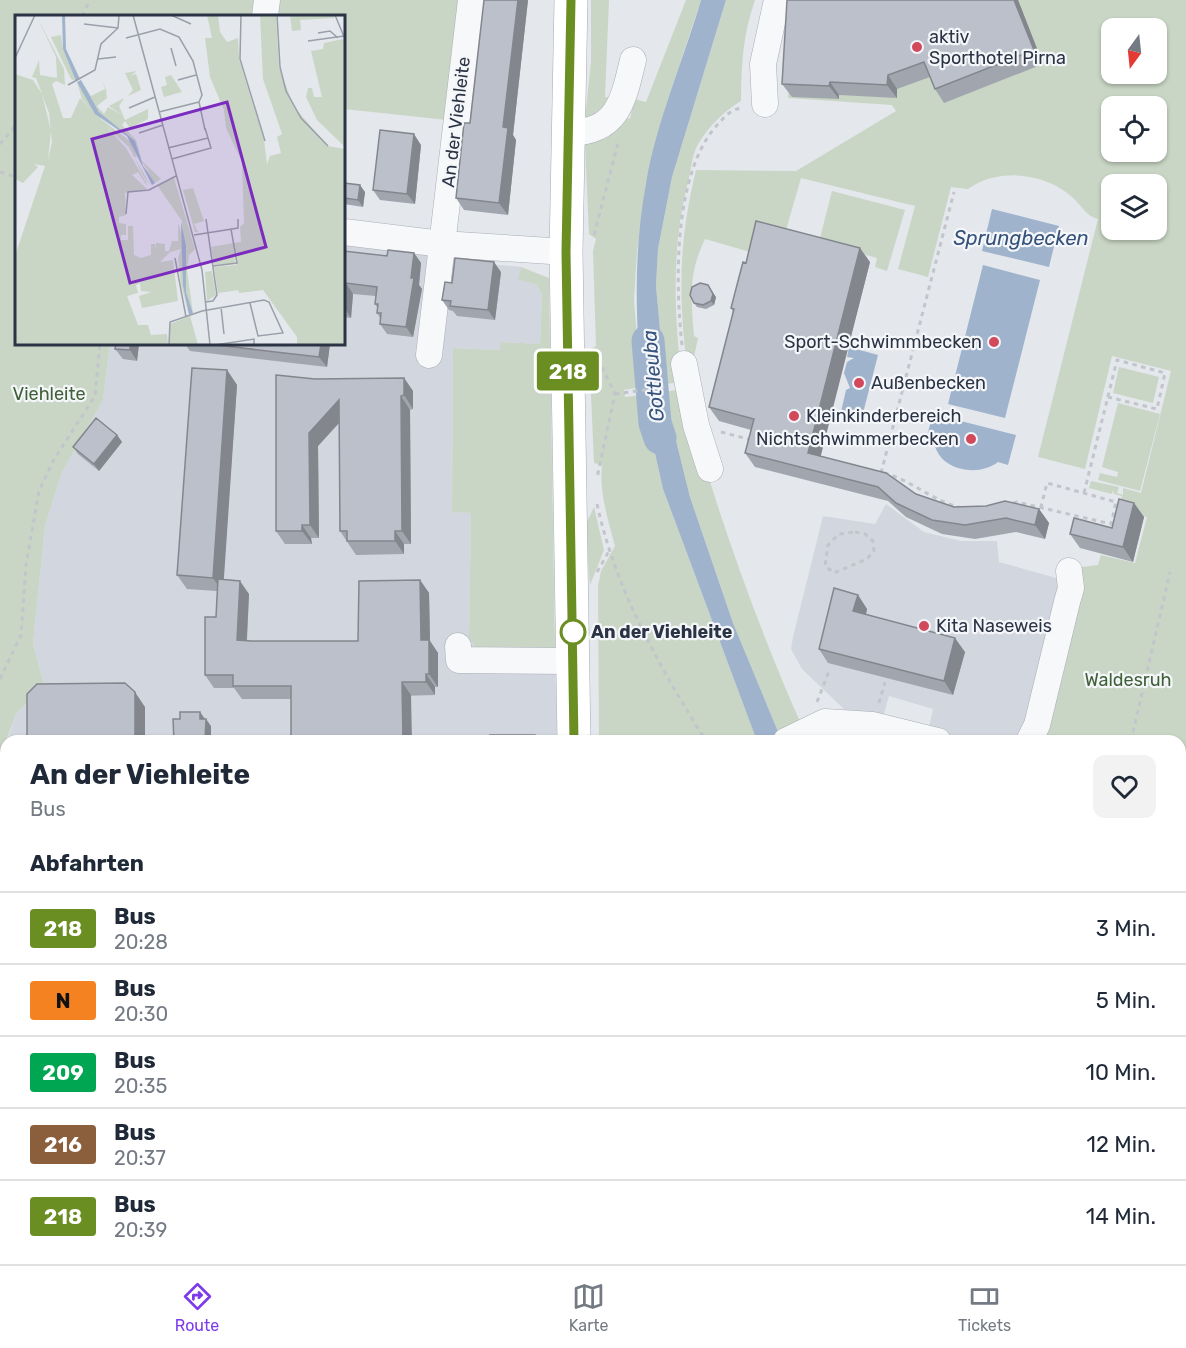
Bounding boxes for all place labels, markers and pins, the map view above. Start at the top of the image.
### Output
place label: aktiv Sporthotel Pirna [929,26,1066,69]
marker: aktiv Sporthotel Pirna [910,40,924,54]
place label: Sport-Schwimmbecken [784,331,982,353]
marker: Sport-Schwimmbecken [987,335,1001,349]
place label: Außenbecken [871,372,986,394]
marker: Außenbecken [852,376,866,390]
place label: Kleinkinderbereich [806,405,962,427]
marker: Kleinkinderbereich [787,409,801,423]
place label: Nichtschwimmerbecken [756,428,959,450]
marker: Nichtschwimmerbecken [964,432,978,446]
place label: Kita Naseweis [936,615,1052,637]
marker: An der Viehleite [560,619,586,645]
marker: Kita Naseweis [917,619,931,633]
place label: An der Viehleite [591,621,733,643]

